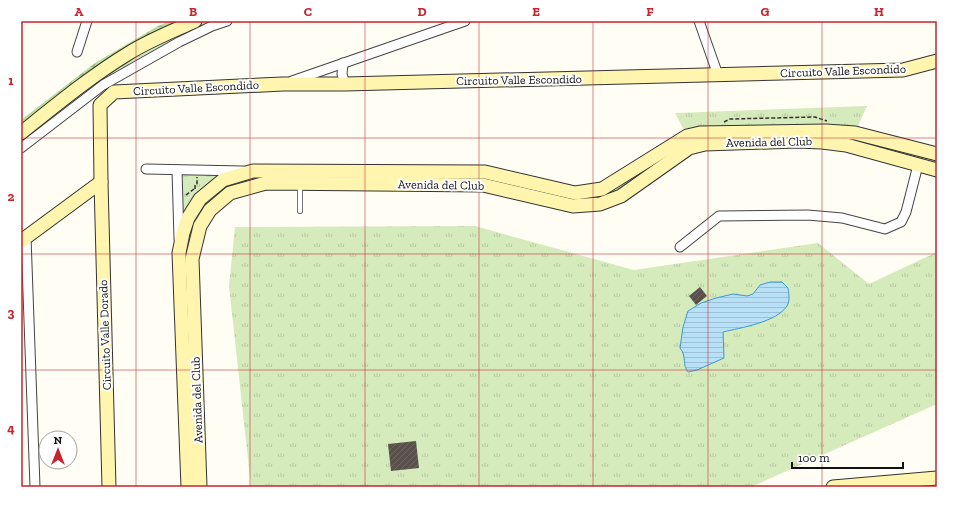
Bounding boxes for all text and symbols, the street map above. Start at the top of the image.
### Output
text: A [75,4,84,19]
text: B [189,4,197,19]
text: C [304,4,312,19]
text: D [417,4,427,19]
text: E [532,4,540,19]
text: F [646,4,654,19]
text: G [761,4,770,19]
text: H [874,4,884,19]
street label: Circuito Valle Escondido [780,62,906,80]
street label: Circuito Valle Escondido [456,72,582,88]
text: 1 [8,73,14,88]
street label: Circuito Valle Escondido [133,78,259,98]
street label: Avenida del Club [726,134,812,150]
street label: Avenida del Club [398,177,484,193]
text: 2 [8,189,15,204]
street label: Circuito Valle Dorado [96,280,114,390]
text: 3 [8,305,15,320]
street label: Avenida del Club [188,357,206,443]
text: 4 [7,421,15,436]
north arrow [38,430,78,470]
text: N [54,434,63,447]
scale bar [792,444,903,470]
text: 100 m [798,451,830,465]

